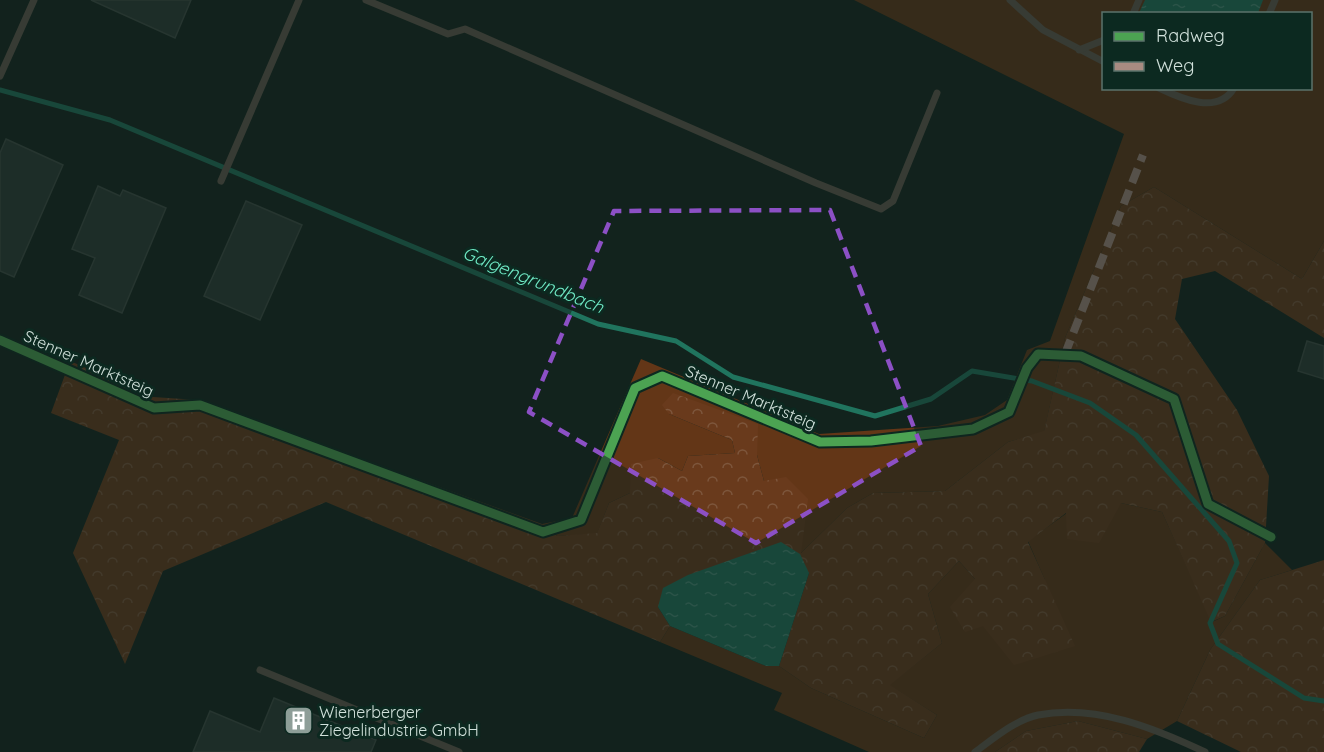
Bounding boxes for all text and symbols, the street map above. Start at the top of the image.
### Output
legend [1102,12,1312,90]
text: Radweg [1156,24,1225,47]
text: Weg [1156,54,1194,77]
water label: Galgengrundbach [459,241,608,319]
street label: Stenner Marktsteig [21,325,157,401]
street label: Stenner Marktsteig [683,360,819,434]
place label: Wienerberger Ziegelindustrie GmbH [319,702,479,740]
building icon: Wienerberger Ziegelindustrie GmbH [282,705,314,737]

